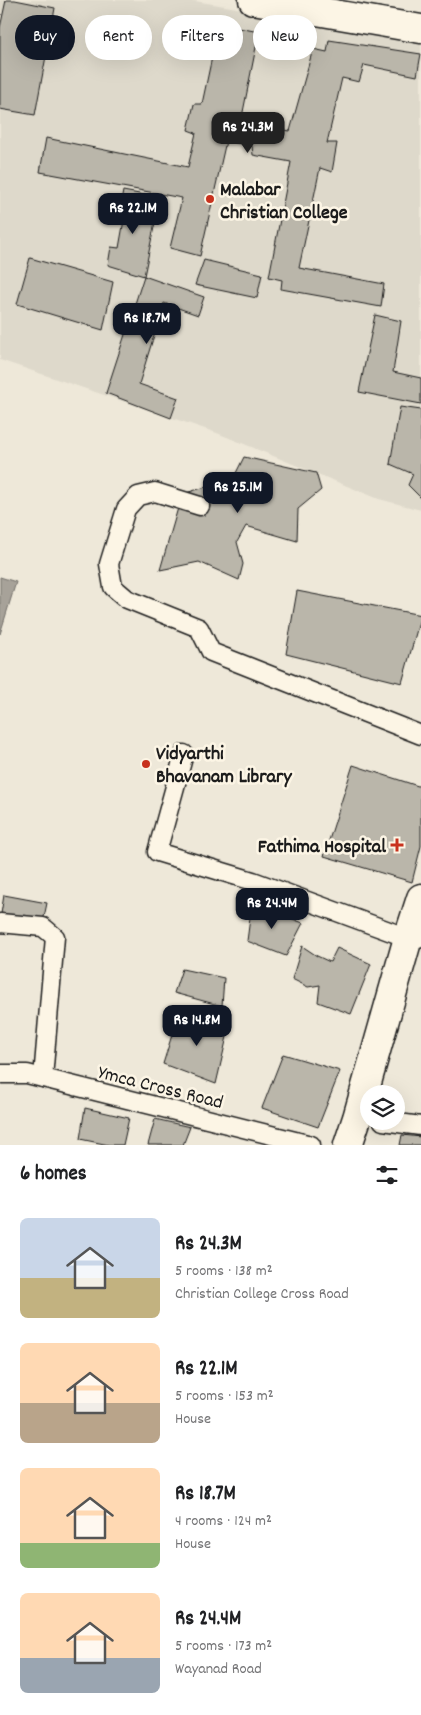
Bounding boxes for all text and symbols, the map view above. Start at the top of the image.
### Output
chip: Buy [15,15,75,60]
chip: Rent [85,15,152,60]
chip: Filters [162,15,243,60]
chip: New [253,15,317,60]
pin: Rs 24.3M [196,112,300,154]
text: Rs 24.3M [223,116,273,139]
place label: Malabar Christian College [220,177,348,228]
pin: Rs 22.1M [81,192,185,235]
marker: Malabar Christian College [204,193,216,205]
text: Rs 22.1M [109,197,157,220]
pin: Rs 18.7M [95,302,199,345]
text: Rs 18.7M [124,307,170,330]
pin: Rs 25.1M [186,472,290,514]
text: Rs 25.1M [214,476,262,499]
place label: Vidyarthi Bhavanam Library [156,741,292,792]
marker: Vidyarthi Bhavanam Library [140,758,152,770]
place label: Fathima Hospital [258,834,386,862]
marker: Fathima Hospital [390,838,404,852]
pin: Rs 24.4M [220,888,324,930]
text: Rs 24.4M [247,892,297,915]
pin: Rs 14.8M [145,1004,249,1047]
text: Rs 14.8M [174,1009,220,1032]
street label: Ymca Cross Road [95,1060,226,1118]
map controls [360,1085,405,1130]
button: layers [360,1085,405,1130]
text: 6 homes [20,1160,87,1190]
icon: filters [373,1161,401,1189]
text: Rs 24.3M [175,1230,242,1260]
icon: home [60,1238,120,1298]
text: 5 rooms · 138 m² [175,1260,272,1283]
text: Christian College Cross Road [175,1283,349,1306]
text: Rs 22.1M [175,1355,238,1385]
icon: home [60,1363,120,1423]
text: 5 rooms · 153 m² [175,1385,273,1408]
text: House [175,1408,211,1431]
text: Rs 18.7M [175,1480,236,1510]
icon: home [60,1488,120,1548]
text: 4 rooms · 124 m² [175,1510,272,1533]
text: House [175,1533,211,1556]
text: Rs 24.4M [175,1605,241,1635]
icon: home [60,1613,120,1673]
text: 5 rooms · 173 m² [175,1635,272,1658]
text: Wayanad Road [175,1658,262,1681]

